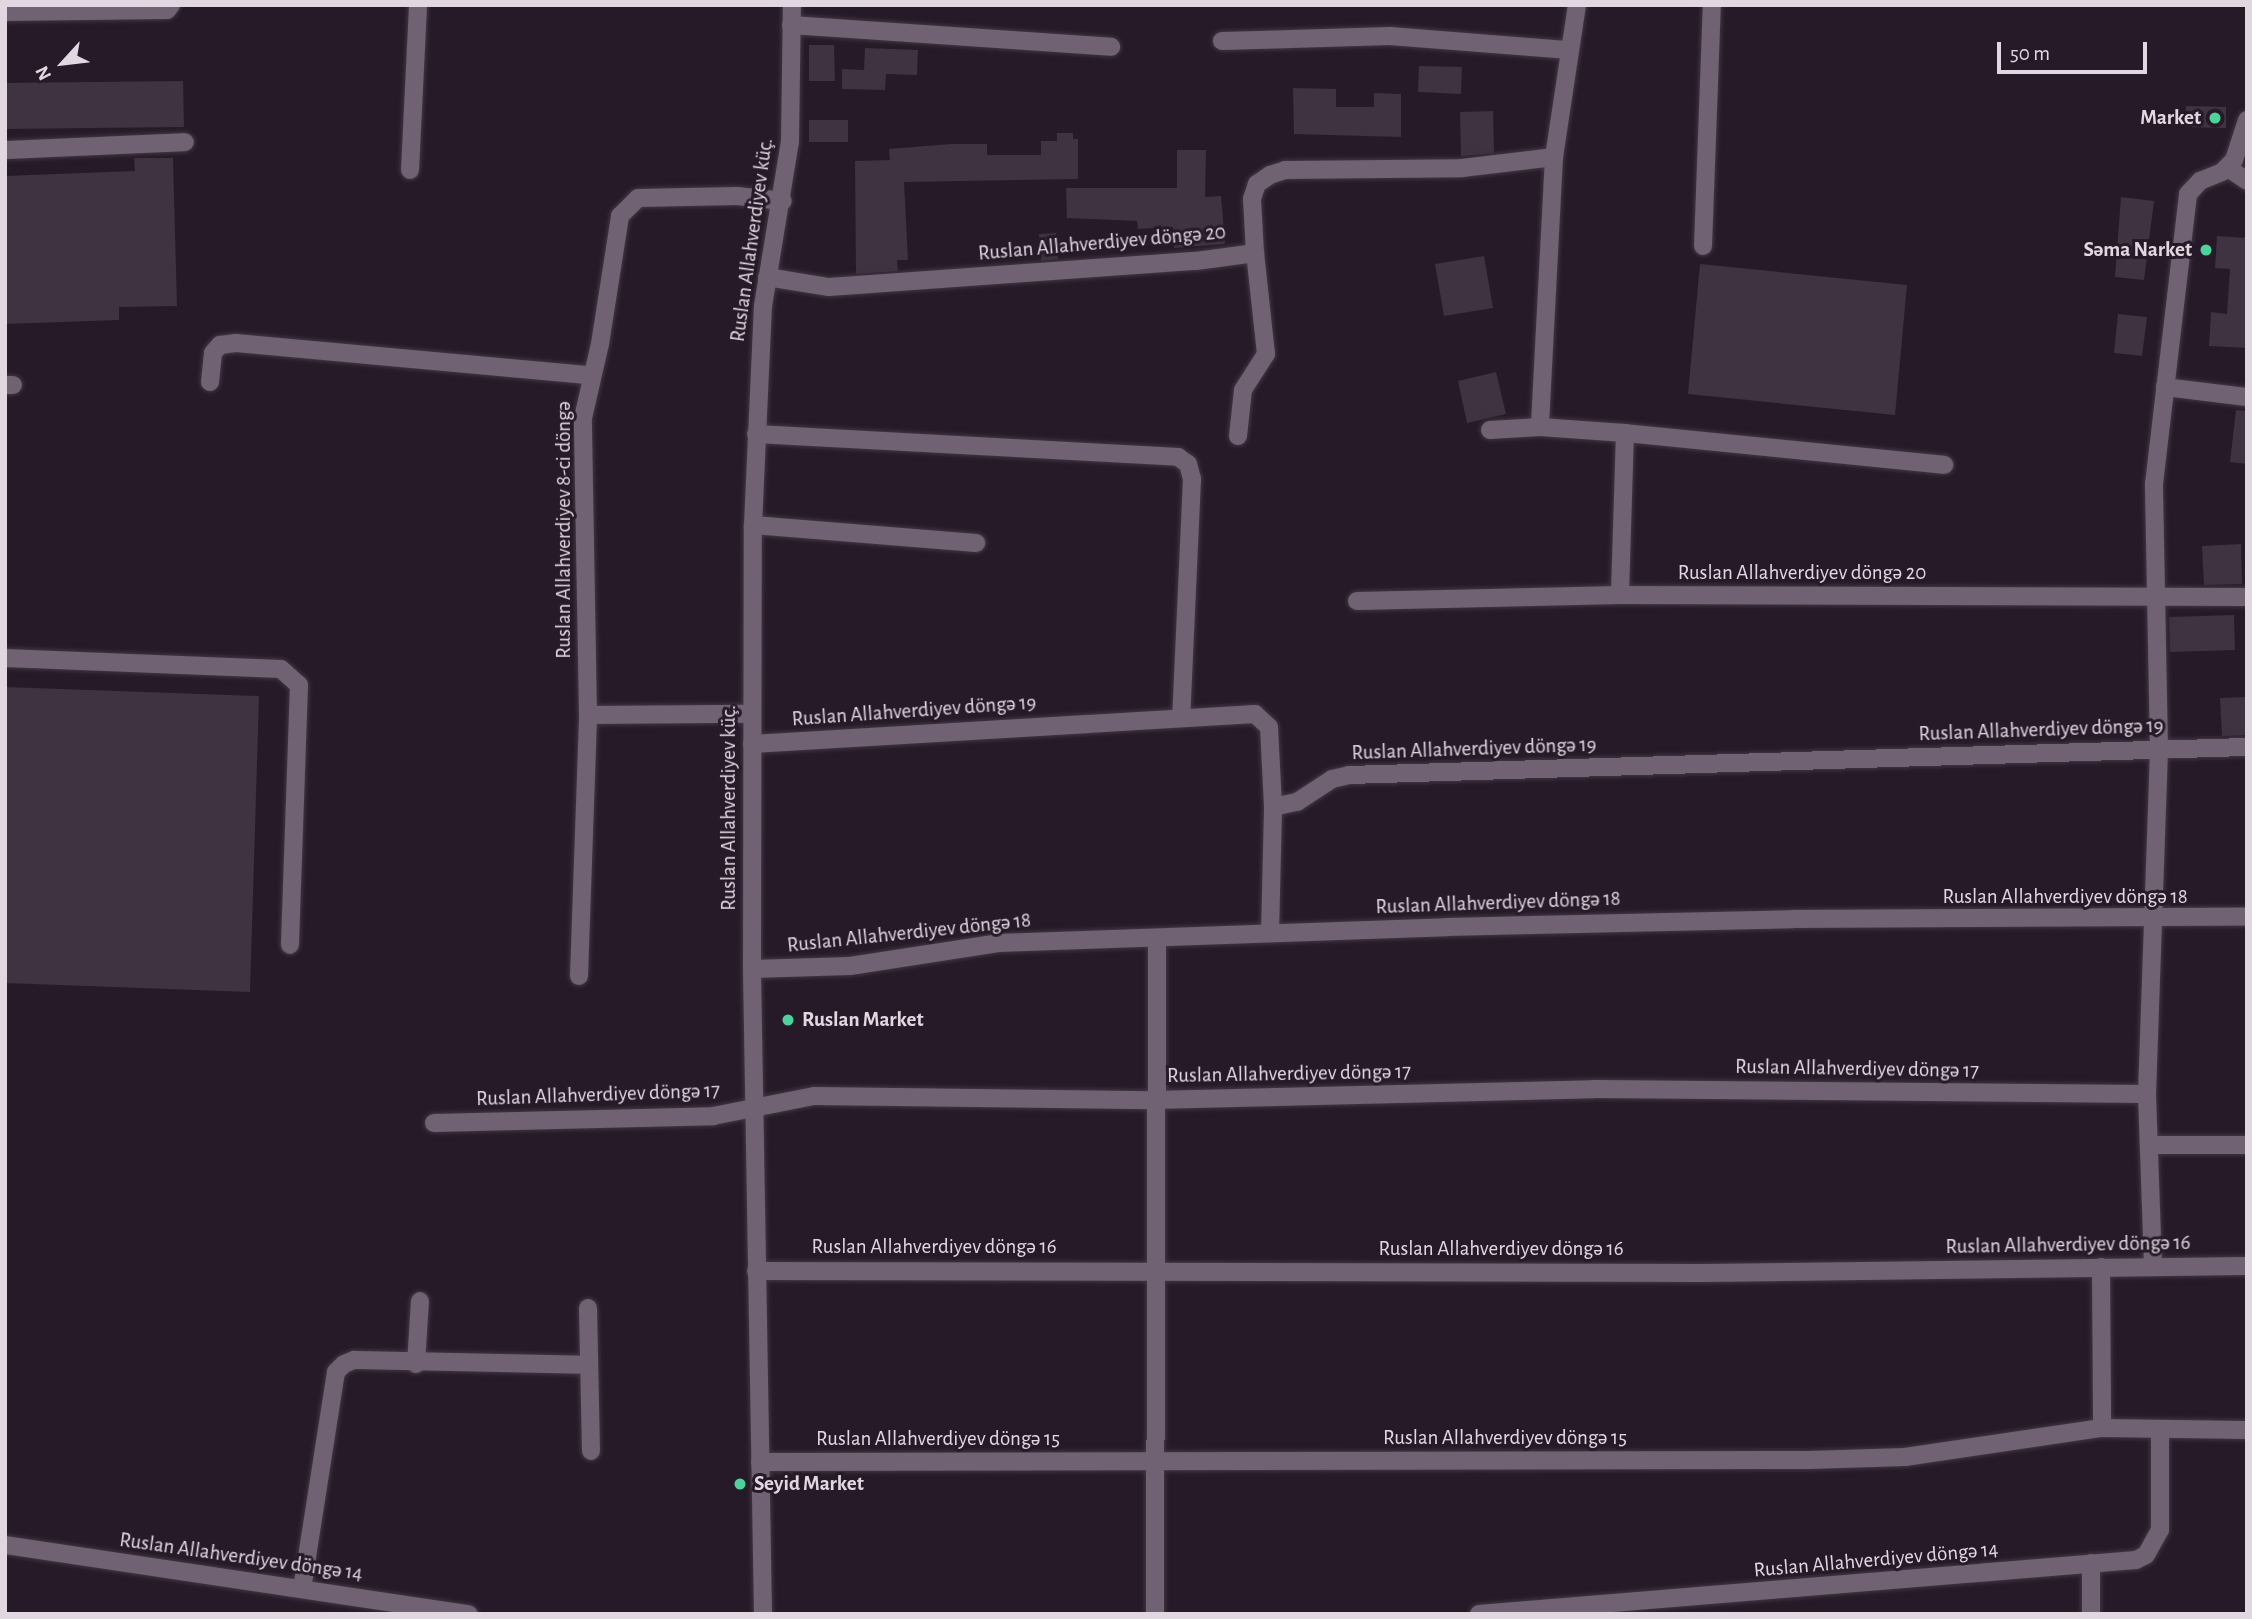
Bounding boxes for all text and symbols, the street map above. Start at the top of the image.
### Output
north arrow [28,28,98,98]
scale bar [2000,28,2150,72]
text: 50 m [2010,43,2050,64]
text: N [32,63,55,83]
place label: Market [2140,105,2201,131]
marker: Market [2207,110,2223,126]
street label: Ruslan Allahverdiyev küç. [725,136,779,344]
street label: Ruslan Allahverdiyev döngə 20 [977,220,1227,266]
place label: Səma Narket [2083,237,2192,263]
marker: Səma Narket [2198,242,2214,258]
street label: Ruslan Allahverdiyev 8-ci döngə [551,401,577,659]
street label: Ruslan Allahverdiyev döngə 20 [1678,560,1926,586]
street label: Ruslan Allahverdiyev döngə 19 [791,690,1037,732]
street label: Ruslan Allahverdiyev küç. [716,705,742,911]
street label: Ruslan Allahverdiyev döngə 19 [1918,713,2164,747]
street label: Ruslan Allahverdiyev döngə 19 [1351,732,1597,766]
street label: Ruslan Allahverdiyev döngə 18 [1942,884,2188,910]
street label: Ruslan Allahverdiyev döngə 18 [1375,886,1621,920]
street label: Ruslan Allahverdiyev döngə 18 [786,908,1032,958]
place label: Ruslan Market [802,1007,924,1033]
marker: Ruslan Market [780,1012,796,1028]
street label: Ruslan Allahverdiyev döngə 17 [1735,1054,1979,1084]
street label: Ruslan Allahverdiyev döngə 17 [1167,1059,1411,1089]
street label: Ruslan Allahverdiyev döngə 17 [476,1078,720,1112]
street label: Ruslan Allahverdiyev döngə 16 [1945,1230,2191,1260]
street label: Ruslan Allahverdiyev döngə 16 [811,1234,1057,1260]
street label: Ruslan Allahverdiyev döngə 16 [1378,1236,1624,1262]
street label: Ruslan Allahverdiyev döngə 15 [1383,1425,1627,1451]
street label: Ruslan Allahverdiyev döngə 15 [816,1426,1060,1452]
place label: Seyid Market [754,1471,864,1497]
marker: Seyid Market [732,1476,748,1492]
street label: Ruslan Allahverdiyev döngə 14 [118,1527,364,1587]
street label: Ruslan Allahverdiyev döngə 14 [1753,1537,1999,1583]

